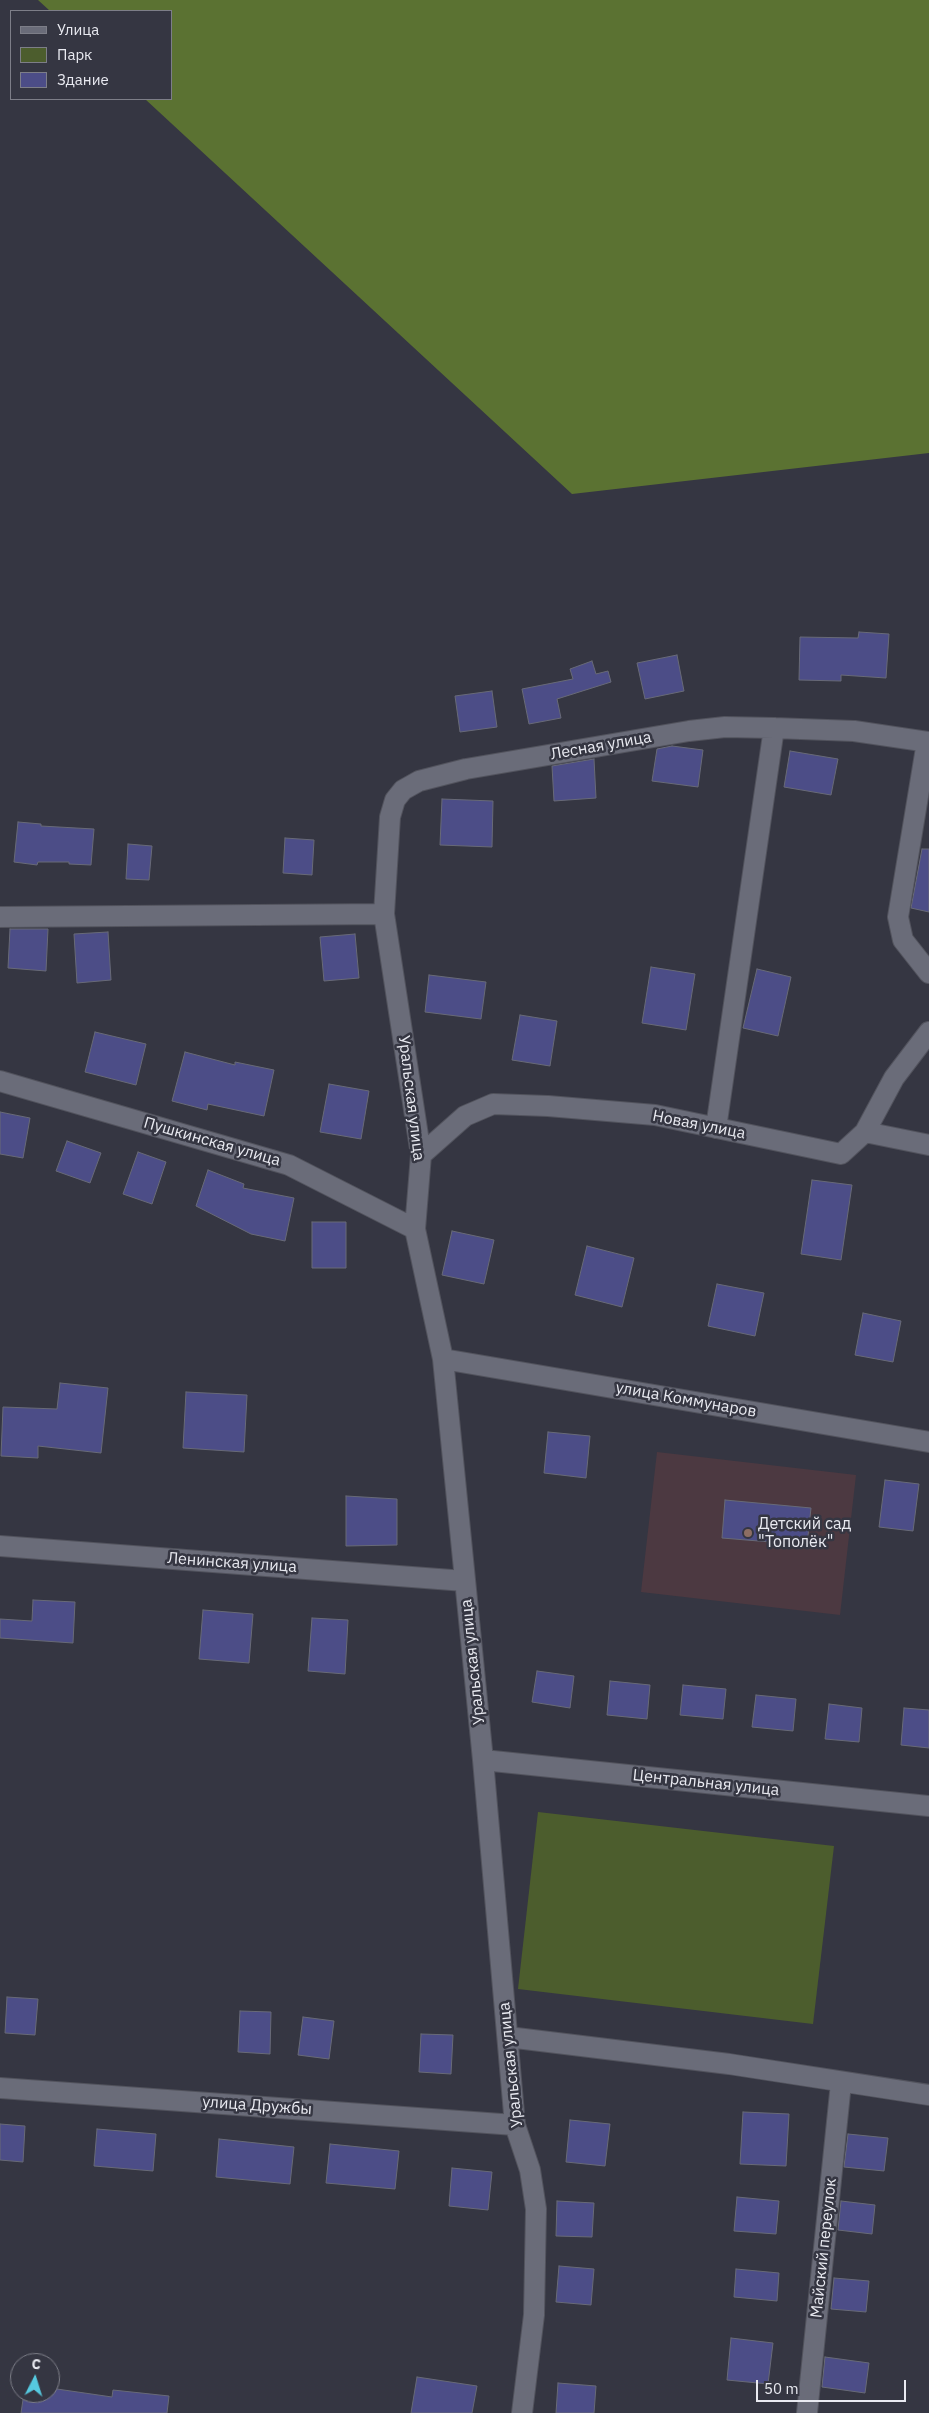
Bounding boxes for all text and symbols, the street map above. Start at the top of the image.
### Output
legend [10,10,172,100]
text: Улица [57,20,99,39]
text: Парк [57,45,92,64]
text: Здание [57,70,109,89]
street label: Лесная улица [549,728,653,764]
street label: Уральская улица [394,1034,428,1162]
street label: Новая улица [651,1107,747,1143]
street label: Пушкинская улица [141,1113,283,1171]
street label: улица Коммунаров [614,1378,758,1422]
place label: Детский сад "Тополёк" [758,1514,851,1552]
marker: Детский сад "Тополёк" [742,1527,754,1539]
street label: Ленинская улица [167,1549,297,1577]
street label: Уральская улица [457,1598,489,1726]
street label: Центральная улица [632,1766,780,1800]
street label: Уральская улица [495,2001,527,2129]
street label: улица Дружбы [202,2093,312,2119]
street label: Майский переулок [807,2177,841,2319]
north arrow [10,2353,60,2403]
text: С [31,2355,42,2373]
scale bar [759,2370,909,2402]
text: 50 m [764,2379,799,2398]

